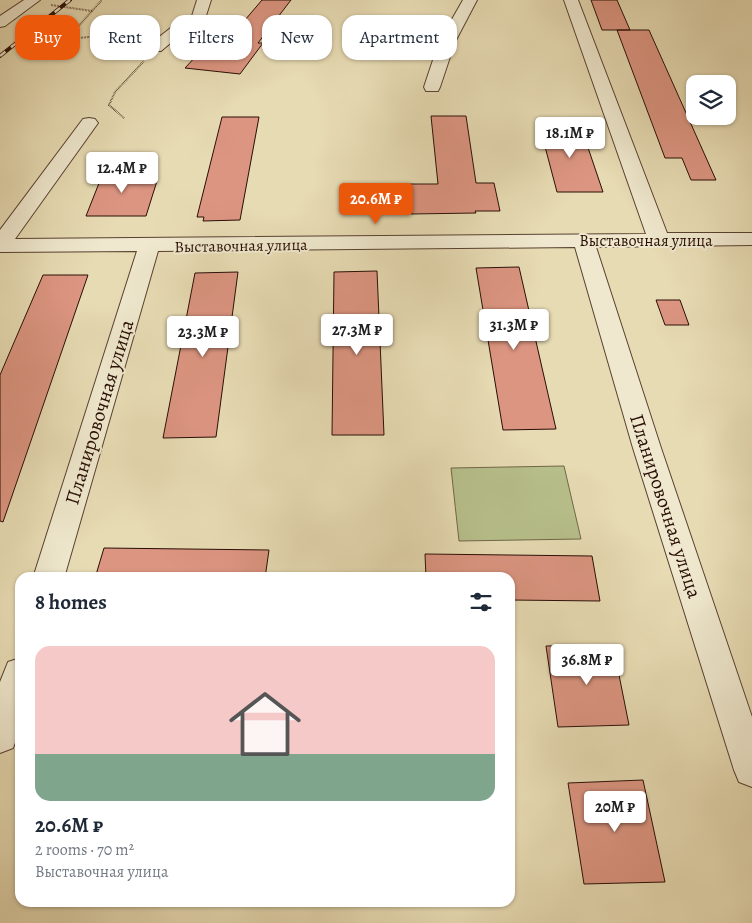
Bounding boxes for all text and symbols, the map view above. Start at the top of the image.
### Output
chip: Buy [15,15,80,60]
chip: Rent [90,15,160,60]
chip: Filters [170,15,252,60]
chip: New [262,15,332,60]
chip: Apartment [342,15,457,60]
map controls [686,75,736,125]
button: layers [686,75,736,125]
pin: 18.1M ₽ [524,116,616,159]
text: 18.1M ₽ [546,122,594,144]
pin: 12.4M ₽ [76,152,168,194]
text: 12.4M ₽ [97,157,147,179]
pin: 20.6M ₽ [330,182,422,225]
text: 20.6M ₽ [350,188,402,210]
street label: Выставочная улица [579,230,713,252]
street label: Выставочная улица [174,234,308,258]
pin: 31.3M ₽ [468,308,560,351]
pin: 27.3M ₽ [311,314,403,356]
text: 31.3M ₽ [490,314,538,336]
street label: Планировочная улица [58,316,141,508]
pin: 23.3M ₽ [157,316,249,358]
text: 27.3M ₽ [332,319,382,341]
text: 23.3M ₽ [178,321,228,343]
street label: Планировочная улица [623,411,708,602]
text: 8 homes [35,588,107,616]
icon: filters [467,588,495,616]
pin: 36.8M ₽ [541,644,633,686]
text: 36.8M ₽ [562,649,612,671]
icon: home [220,679,310,769]
pin: 20M ₽ [580,790,650,833]
text: 20M ₽ [595,796,635,818]
text: 20.6M ₽ [35,811,103,839]
text: 2 rooms · 70 m² [35,839,134,861]
text: Выставочная улица [35,861,168,883]

